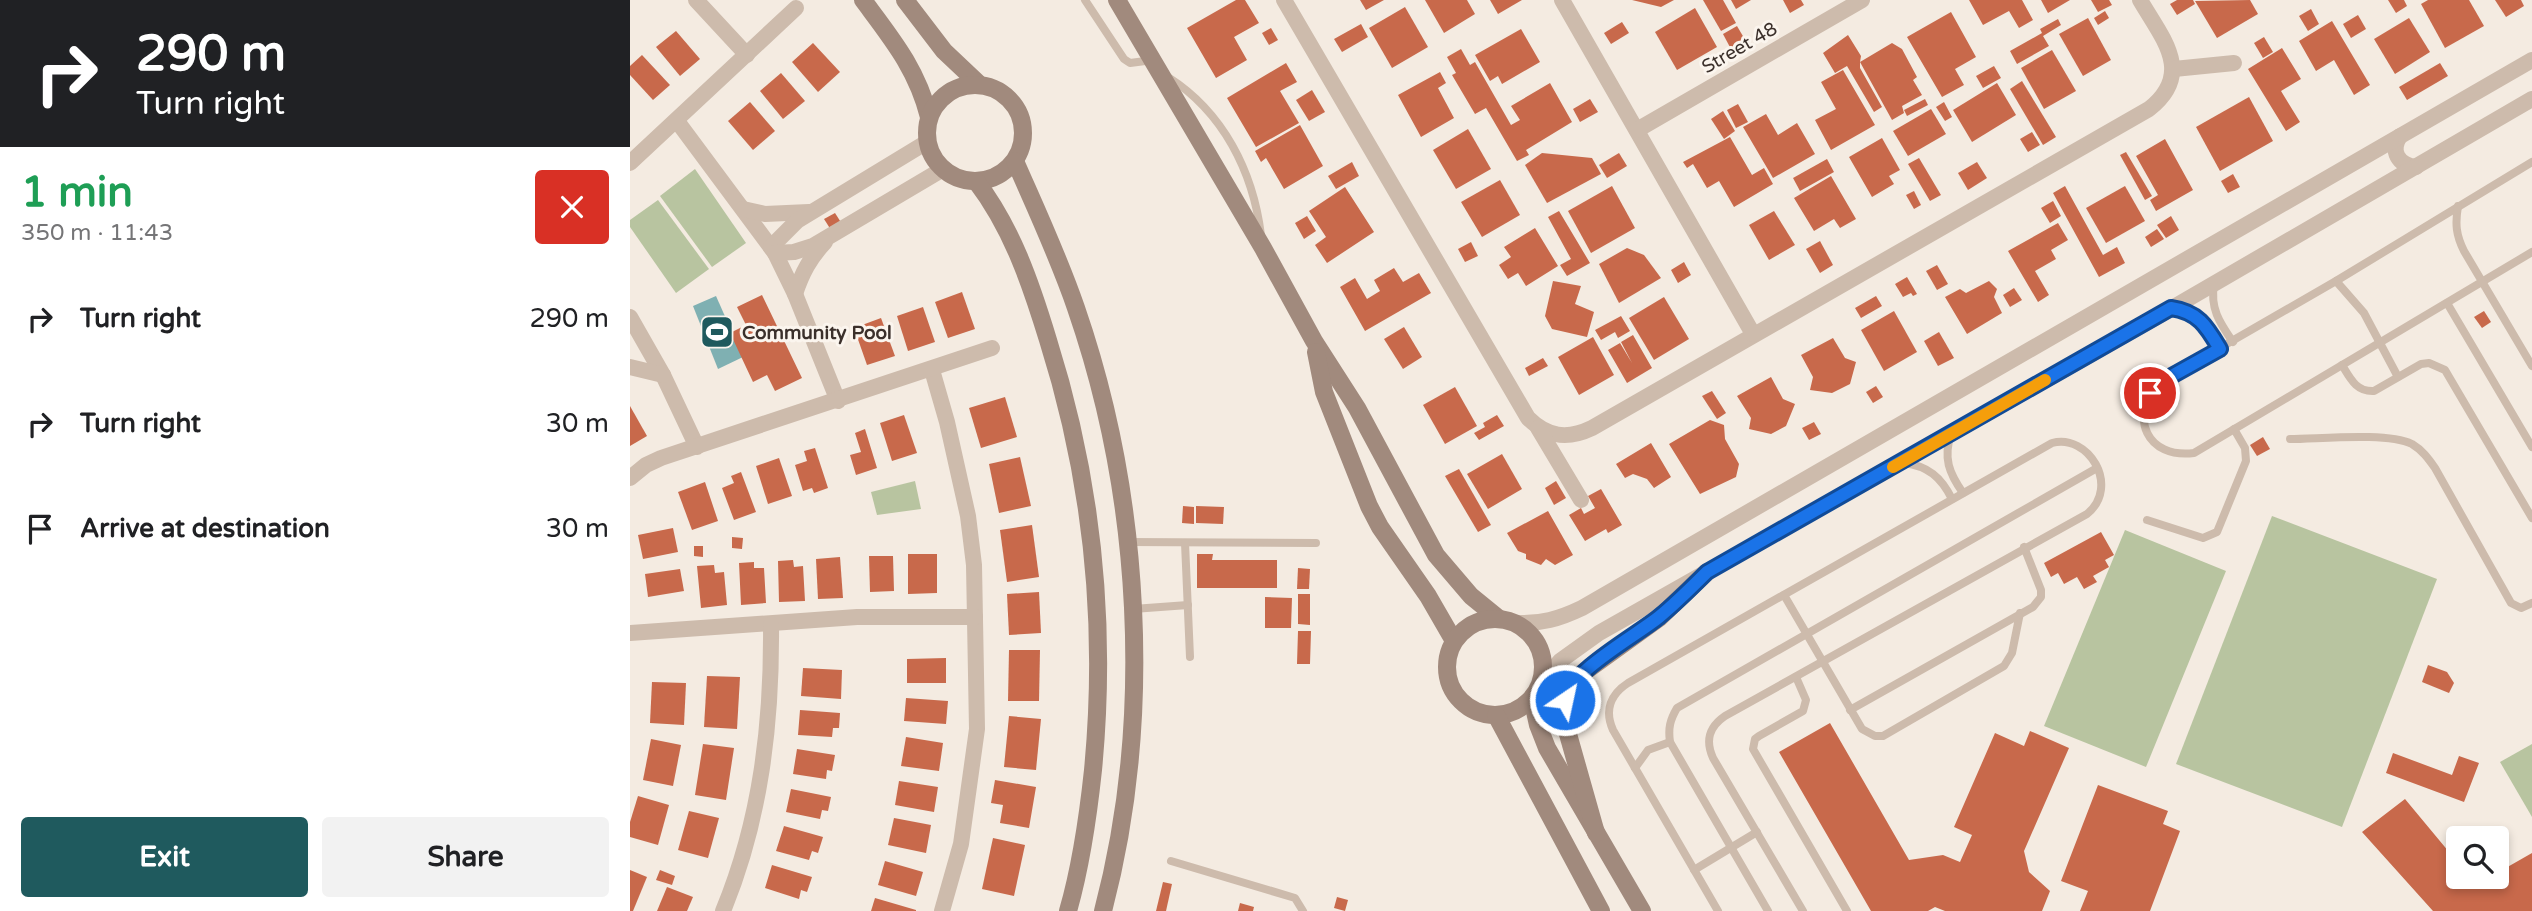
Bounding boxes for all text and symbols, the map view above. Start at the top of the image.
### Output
street label: Street 48 [1698,18,1781,78]
text: 290 m [136,25,286,84]
icon: right [21,28,112,119]
text: Turn right [136,85,285,123]
text: 1 min [21,167,133,218]
button: close [535,170,609,244]
text: 350 m · 11:43 [21,219,173,247]
icon: right [21,300,59,338]
text: Turn right [80,303,201,334]
text: 290 m [529,303,609,334]
sports icon: Community Pool [698,313,736,351]
place label: Community Pool [742,322,892,345]
pin [2120,363,2180,423]
icon: arrive [2131,374,2169,412]
icon: right [21,405,59,443]
text: Turn right [80,408,201,439]
text: 30 m [546,408,609,439]
icon: arrive [21,510,59,548]
text: Arrive at destination [80,513,330,544]
text: 30 m [546,513,609,544]
position arrow [1528,663,1602,737]
button: Exit [21,817,308,897]
button: Share [322,817,609,897]
map controls [2446,826,2509,889]
button: search [2446,826,2509,889]

